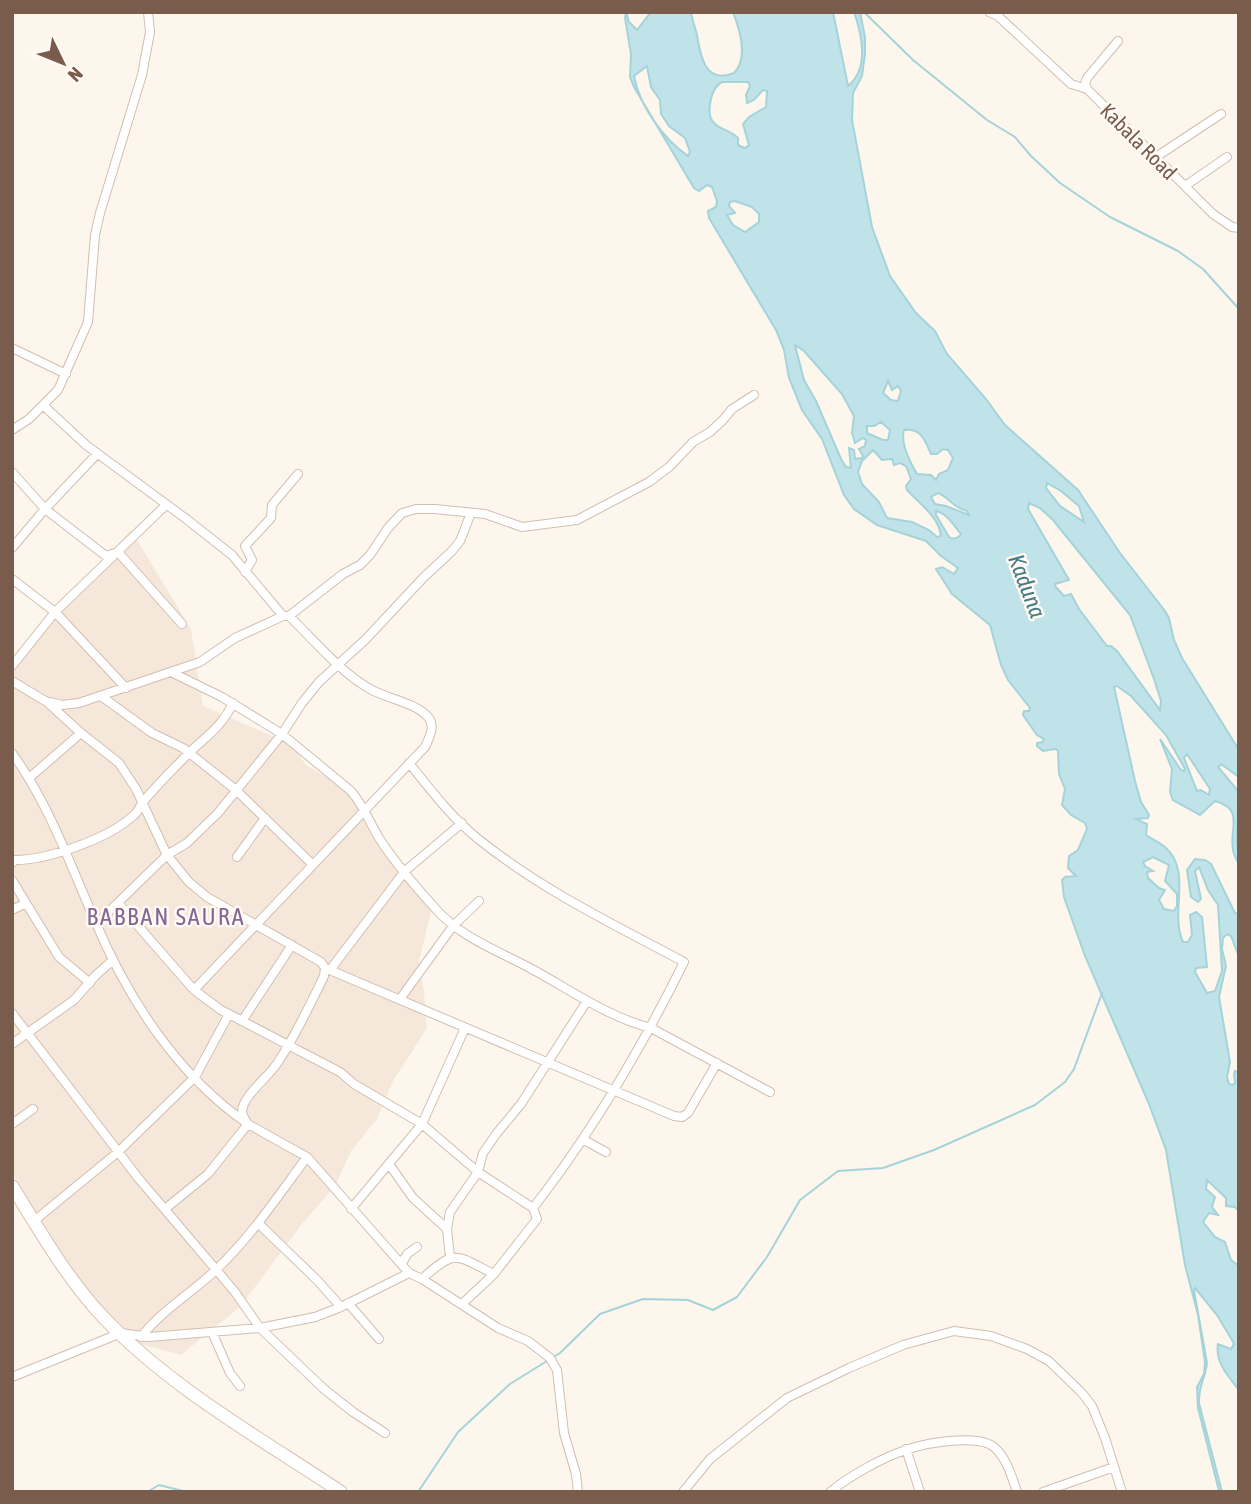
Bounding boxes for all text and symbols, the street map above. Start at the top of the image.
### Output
north arrow [28,28,98,98]
text: N [64,63,87,86]
street label: Kabala Road [1096,98,1182,184]
water label: Kaduna [1003,551,1051,621]
district label: BABBAN SAURA [87,903,245,930]

